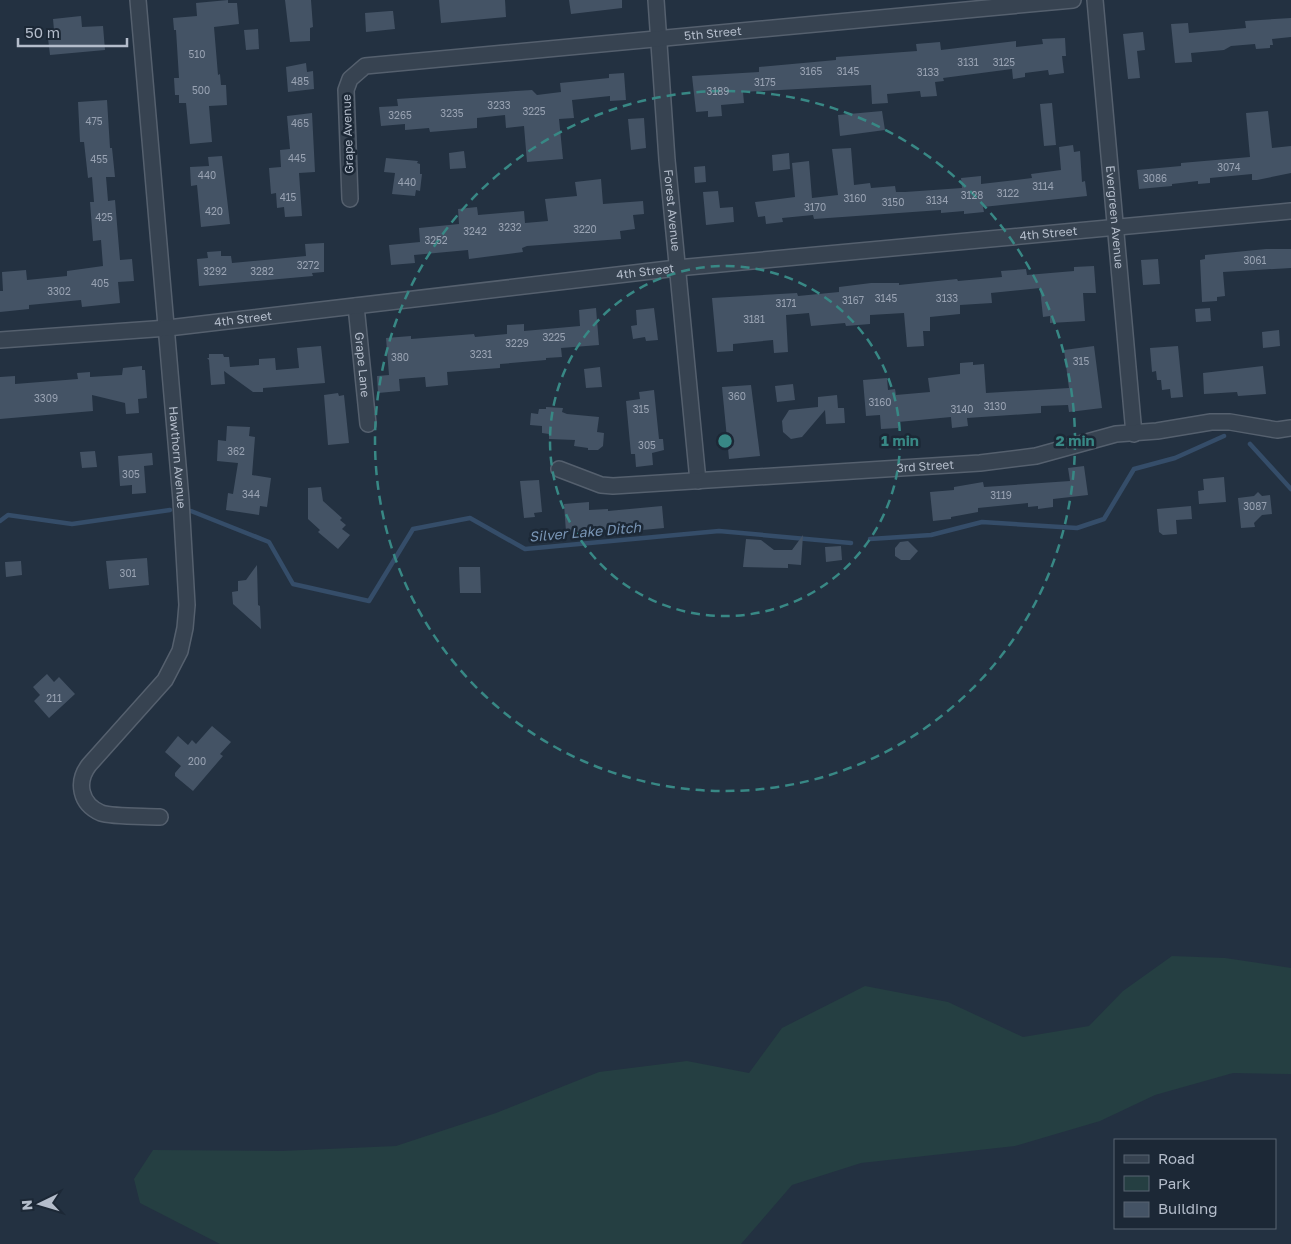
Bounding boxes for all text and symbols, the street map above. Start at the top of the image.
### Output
scale bar [18,15,126,47]
text: 50 m [25,23,60,41]
street label: 5th Street [683,23,742,43]
house number: 510 [189,48,205,60]
house number: 3131 [957,56,979,68]
house number: 3125 [993,56,1015,68]
house number: 3165 [800,65,822,77]
house number: 3145 [837,65,859,77]
house number: 3133 [917,66,939,78]
house number: 485 [291,75,309,87]
house number: 3175 [754,76,776,88]
house number: 500 [192,84,210,96]
house number: 3189 [707,85,729,97]
street label: Grape Avenue [339,94,356,174]
house number: 3233 [487,99,511,111]
house number: 3225 [522,105,546,117]
house number: 3235 [440,107,464,119]
house number: 3265 [388,109,412,121]
house number: 475 [85,115,103,127]
house number: 465 [291,117,309,129]
house number: 445 [288,152,306,164]
house number: 455 [90,153,108,165]
house number: 3074 [1217,161,1241,173]
street label: Evergreen Avenue [1103,165,1127,270]
house number: 440 [198,169,216,181]
street label: Forest Avenue [661,169,684,252]
house number: 3086 [1143,172,1167,184]
house number: 440 [398,176,416,188]
house number: 3114 [1032,180,1054,192]
house number: 3122 [997,187,1019,199]
house number: 3128 [961,189,983,201]
house number: 415 [280,191,297,203]
house number: 3160 [844,192,866,204]
house number: 3134 [926,194,948,206]
house number: 3150 [882,196,904,208]
house number: 3170 [804,201,826,213]
house number: 420 [205,205,223,217]
house number: 425 [95,211,113,223]
house number: 3232 [498,221,522,233]
house number: 3220 [573,223,597,235]
street label: 4th Street [1019,223,1078,243]
house number: 3242 [463,225,487,237]
house number: 3252 [424,234,448,246]
house number: 3061 [1244,254,1267,266]
house number: 3272 [297,259,320,271]
street label: 4th Street [615,260,675,282]
house number: 3292 [203,265,227,277]
house number: 3282 [250,265,274,277]
house number: 405 [91,277,109,289]
house number: 3302 [47,285,71,297]
house number: 3145 [875,292,897,304]
house number: 3133 [936,292,958,304]
house number: 3167 [842,294,864,306]
house number: 3171 [776,297,797,309]
street label: 4th Street [213,308,273,330]
house number: 3181 [743,313,765,325]
street label: Grape Lane [352,331,373,398]
house number: 3225 [542,331,566,343]
house number: 3229 [505,337,529,349]
house number: 3231 [470,348,492,360]
house number: 380 [391,351,409,363]
house number: 315 [1073,355,1089,367]
house number: 360 [728,390,746,402]
house number: 3309 [34,392,58,404]
house number: 3160 [869,396,891,408]
house number: 3130 [984,400,1006,412]
house number: 315 [633,403,649,415]
house number: 3140 [951,403,974,415]
street label: Hawthorn Avenue [166,405,189,509]
text: 1 min [881,431,919,449]
text: 2 min [1055,431,1095,449]
centre of rings [716,432,734,450]
house number: 305 [638,439,656,451]
house number: 362 [227,445,245,457]
street label: 3rd Street [896,457,955,475]
house number: 305 [122,468,140,480]
house number: 344 [242,488,260,500]
house number: 3119 [990,489,1012,501]
house number: 3087 [1243,500,1267,512]
water label: Silver Lake Ditch [528,518,643,545]
house number: 301 [120,567,137,579]
house number: 211 [46,692,62,704]
house number: 200 [188,755,206,767]
legend [1114,1139,1276,1229]
text: Road [1158,1149,1195,1167]
text: Park [1158,1174,1191,1192]
north arrow [15,1179,65,1229]
text: N [18,1199,35,1211]
text: Building [1158,1199,1218,1217]

